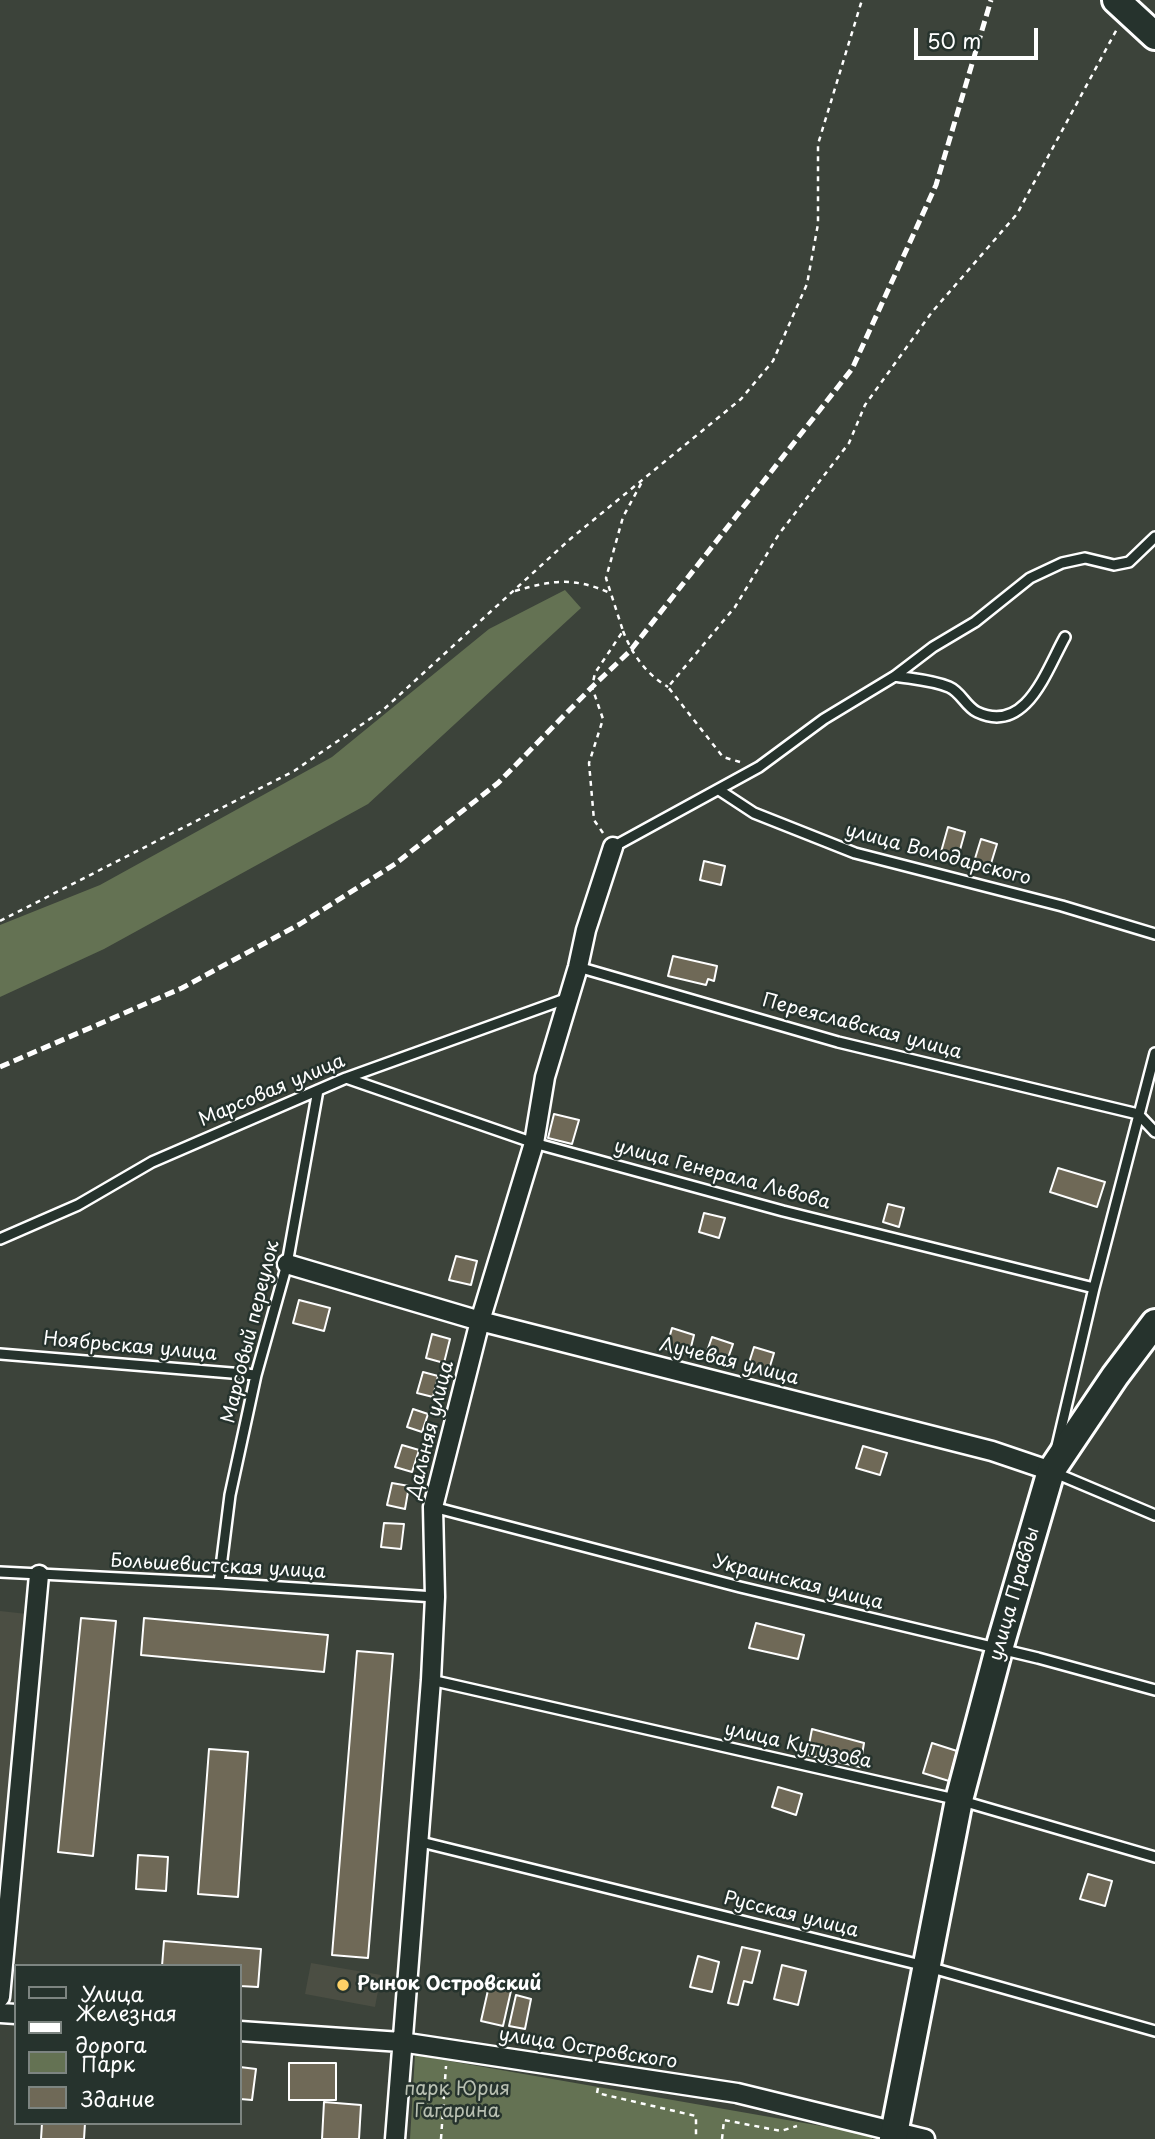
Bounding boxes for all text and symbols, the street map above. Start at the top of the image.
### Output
scale bar [917,14,1041,58]
text: 50 m [927,24,981,56]
street label: улица Володарского [843,819,1033,891]
street label: Переяславская улица [760,989,964,1065]
street label: Марсовая улица [196,1050,348,1132]
street label: улица Генерала Львова [611,1135,833,1215]
street label: Марсовый переулок [217,1238,285,1426]
street label: Ноябрьская улица [42,1328,218,1366]
street label: Лучевая улица [657,1334,801,1390]
street label: Дальняя улица [403,1359,459,1501]
street label: улица Правды [985,1524,1045,1664]
street label: Большевистская улица [110,1550,326,1584]
street label: Украинская улица [710,1551,886,1615]
street label: улица Кутузова [722,1718,874,1774]
street label: Русская улица [721,1887,861,1943]
legend [14,1964,242,2125]
place label: Рынок Островский [357,1974,541,1996]
text: Улица [81,1977,144,2009]
marker: Рынок Островский [335,1977,351,1993]
text: Железная дорога [76,1996,177,2060]
street label: улица Островского [497,2024,679,2074]
text: Парк [81,2047,135,2079]
park label: парк Юрия Гагарина [404,2079,510,2123]
text: Здание [81,2082,155,2114]

